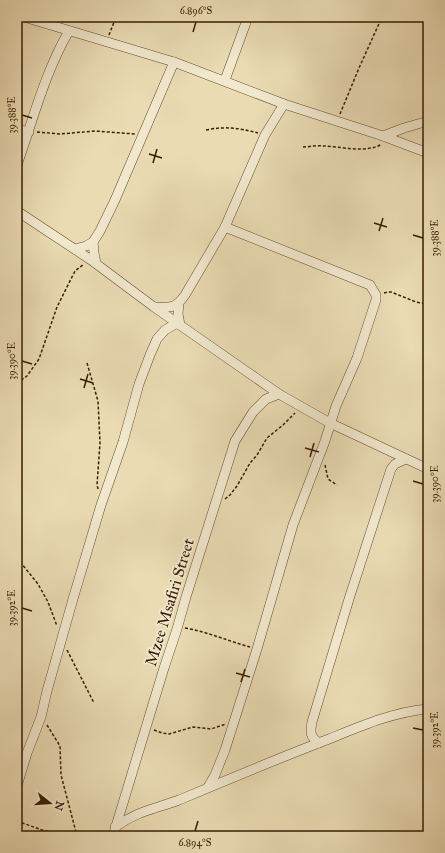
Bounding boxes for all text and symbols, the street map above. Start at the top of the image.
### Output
text: 6.896°S [180,5,212,17]
text: 39.388°E [6,97,18,133]
text: 39.388°E [429,220,441,256]
text: 39.390°E [6,342,18,380]
text: 39.390°E [429,465,441,503]
street label: Mzee Msafiri Street [141,536,198,668]
text: 39.392°E [6,590,18,626]
text: 39.392°E [429,712,441,748]
north arrow [30,783,70,823]
text: N [51,799,67,813]
text: 6.894°S [179,837,212,849]

